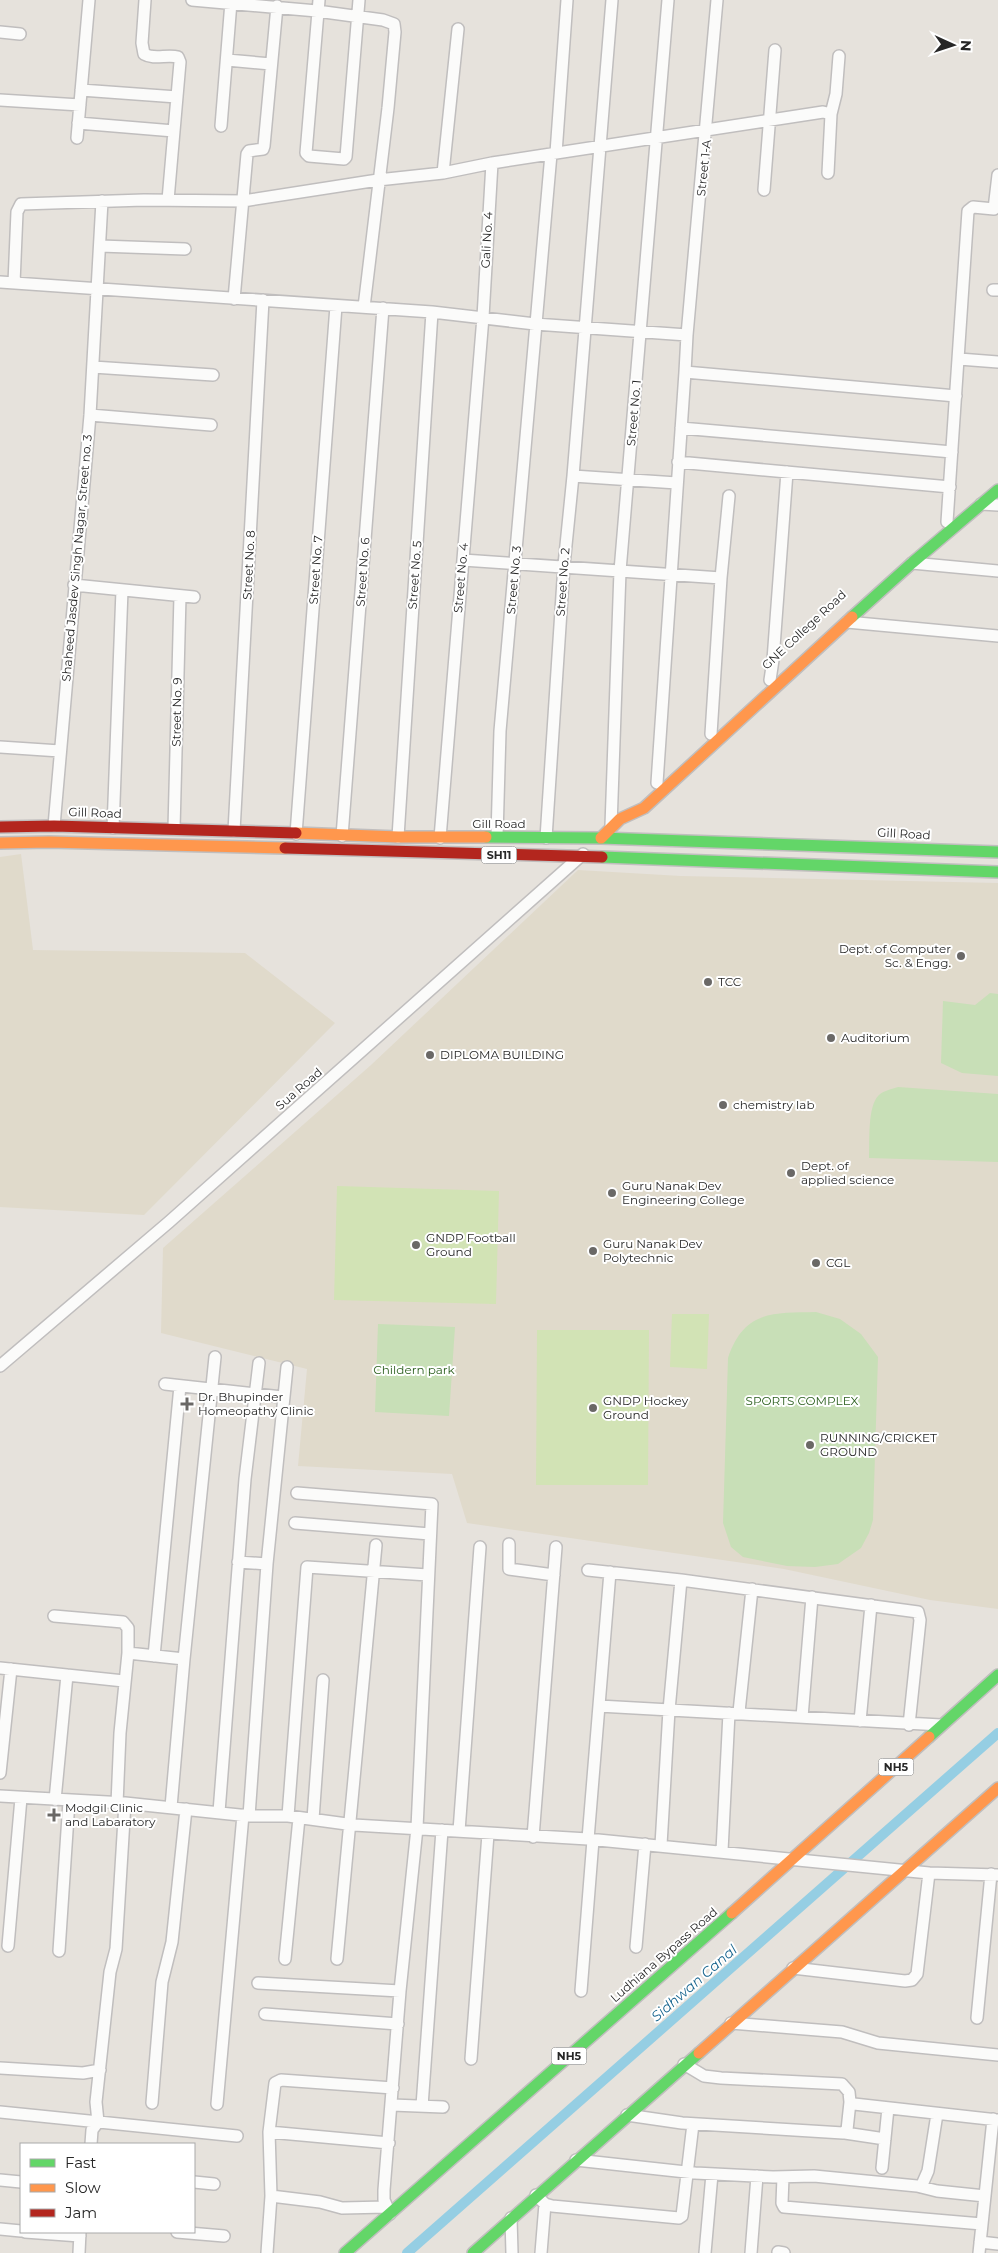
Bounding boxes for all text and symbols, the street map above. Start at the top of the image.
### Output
north arrow [928,20,978,70]
text: N [957,40,975,52]
street label: Street 1-A [693,139,714,197]
street label: Gali No. 4 [478,211,495,269]
street label: Street No. 1 [623,379,644,447]
street label: Shaheed Jasdev Singh Nagar, Street no. 3 [58,433,95,682]
street label: Street No. 8 [239,529,258,600]
street label: Street No. 7 [306,535,325,605]
street label: Street No. 6 [353,537,372,607]
street label: Street No. 5 [405,540,424,610]
street label: Street No. 4 [450,542,471,614]
street label: Street No. 3 [503,545,524,615]
street label: Street No. 2 [553,547,572,617]
street label: GNE College Road [758,587,849,673]
street label: Street No. 9 [168,677,185,747]
street label: Gill Road [68,804,122,821]
street label: Gill Road [472,816,526,831]
street label: Gill Road [877,825,931,842]
road number: SH11 [482,846,516,864]
place label: Dept. of Computer Sc. & Engg. [839,941,951,970]
marker: Dept. of Computer Sc. & Engg. [955,950,967,962]
place label: TCC [718,974,742,989]
marker: TCC [702,976,714,988]
place label: Auditorium [841,1030,910,1045]
marker: Auditorium [825,1032,837,1044]
place label: DIPLOMA BUILDING [440,1047,564,1062]
marker: DIPLOMA BUILDING [424,1049,436,1061]
street label: Sua Road [272,1064,325,1113]
place label: chemistry lab [733,1097,815,1112]
marker: chemistry lab [717,1099,729,1111]
place label: Dept. of applied science [801,1158,894,1187]
marker: Dept. of applied science [785,1167,797,1179]
place label: Guru Nanak Dev Engineering College [622,1178,745,1207]
marker: Guru Nanak Dev Engineering College [606,1187,618,1199]
place label: GNDP Football Ground [426,1230,516,1259]
place label: Guru Nanak Dev Polytechnic [603,1236,703,1265]
marker: GNDP Football Ground [410,1239,422,1251]
marker: Guru Nanak Dev Polytechnic [587,1245,599,1257]
place label: CGL [826,1255,850,1270]
marker: CGL [810,1257,822,1269]
park label: Childern park [373,1362,456,1377]
place label: Dr. Bhupinder Homeopathy Clinic [198,1389,314,1418]
place label: GNDP Hockey Ground [603,1393,689,1422]
park label: SPORTS COMPLEX [746,1393,859,1408]
marker: Dr. Bhupinder Homeopathy Clinic [180,1397,194,1411]
marker: GNDP Hockey Ground [587,1402,599,1414]
place label: RUNNING/CRICKET GROUND [820,1430,937,1459]
marker: RUNNING/CRICKET GROUND [804,1439,816,1451]
road number: NH5 [878,1758,914,1775]
place label: Modgil Clinic and Labaratory [65,1800,156,1829]
marker: Modgil Clinic and Labaratory [47,1808,61,1822]
street label: Ludhiana Bypass Road [607,1904,720,2005]
water label: Sidhwan Canal [647,1941,741,2025]
road number: NH5 [552,2048,586,2064]
legend [20,2143,195,2233]
text: Fast [65,2153,96,2172]
text: Slow [65,2178,101,2197]
text: Jam [64,2203,97,2222]

